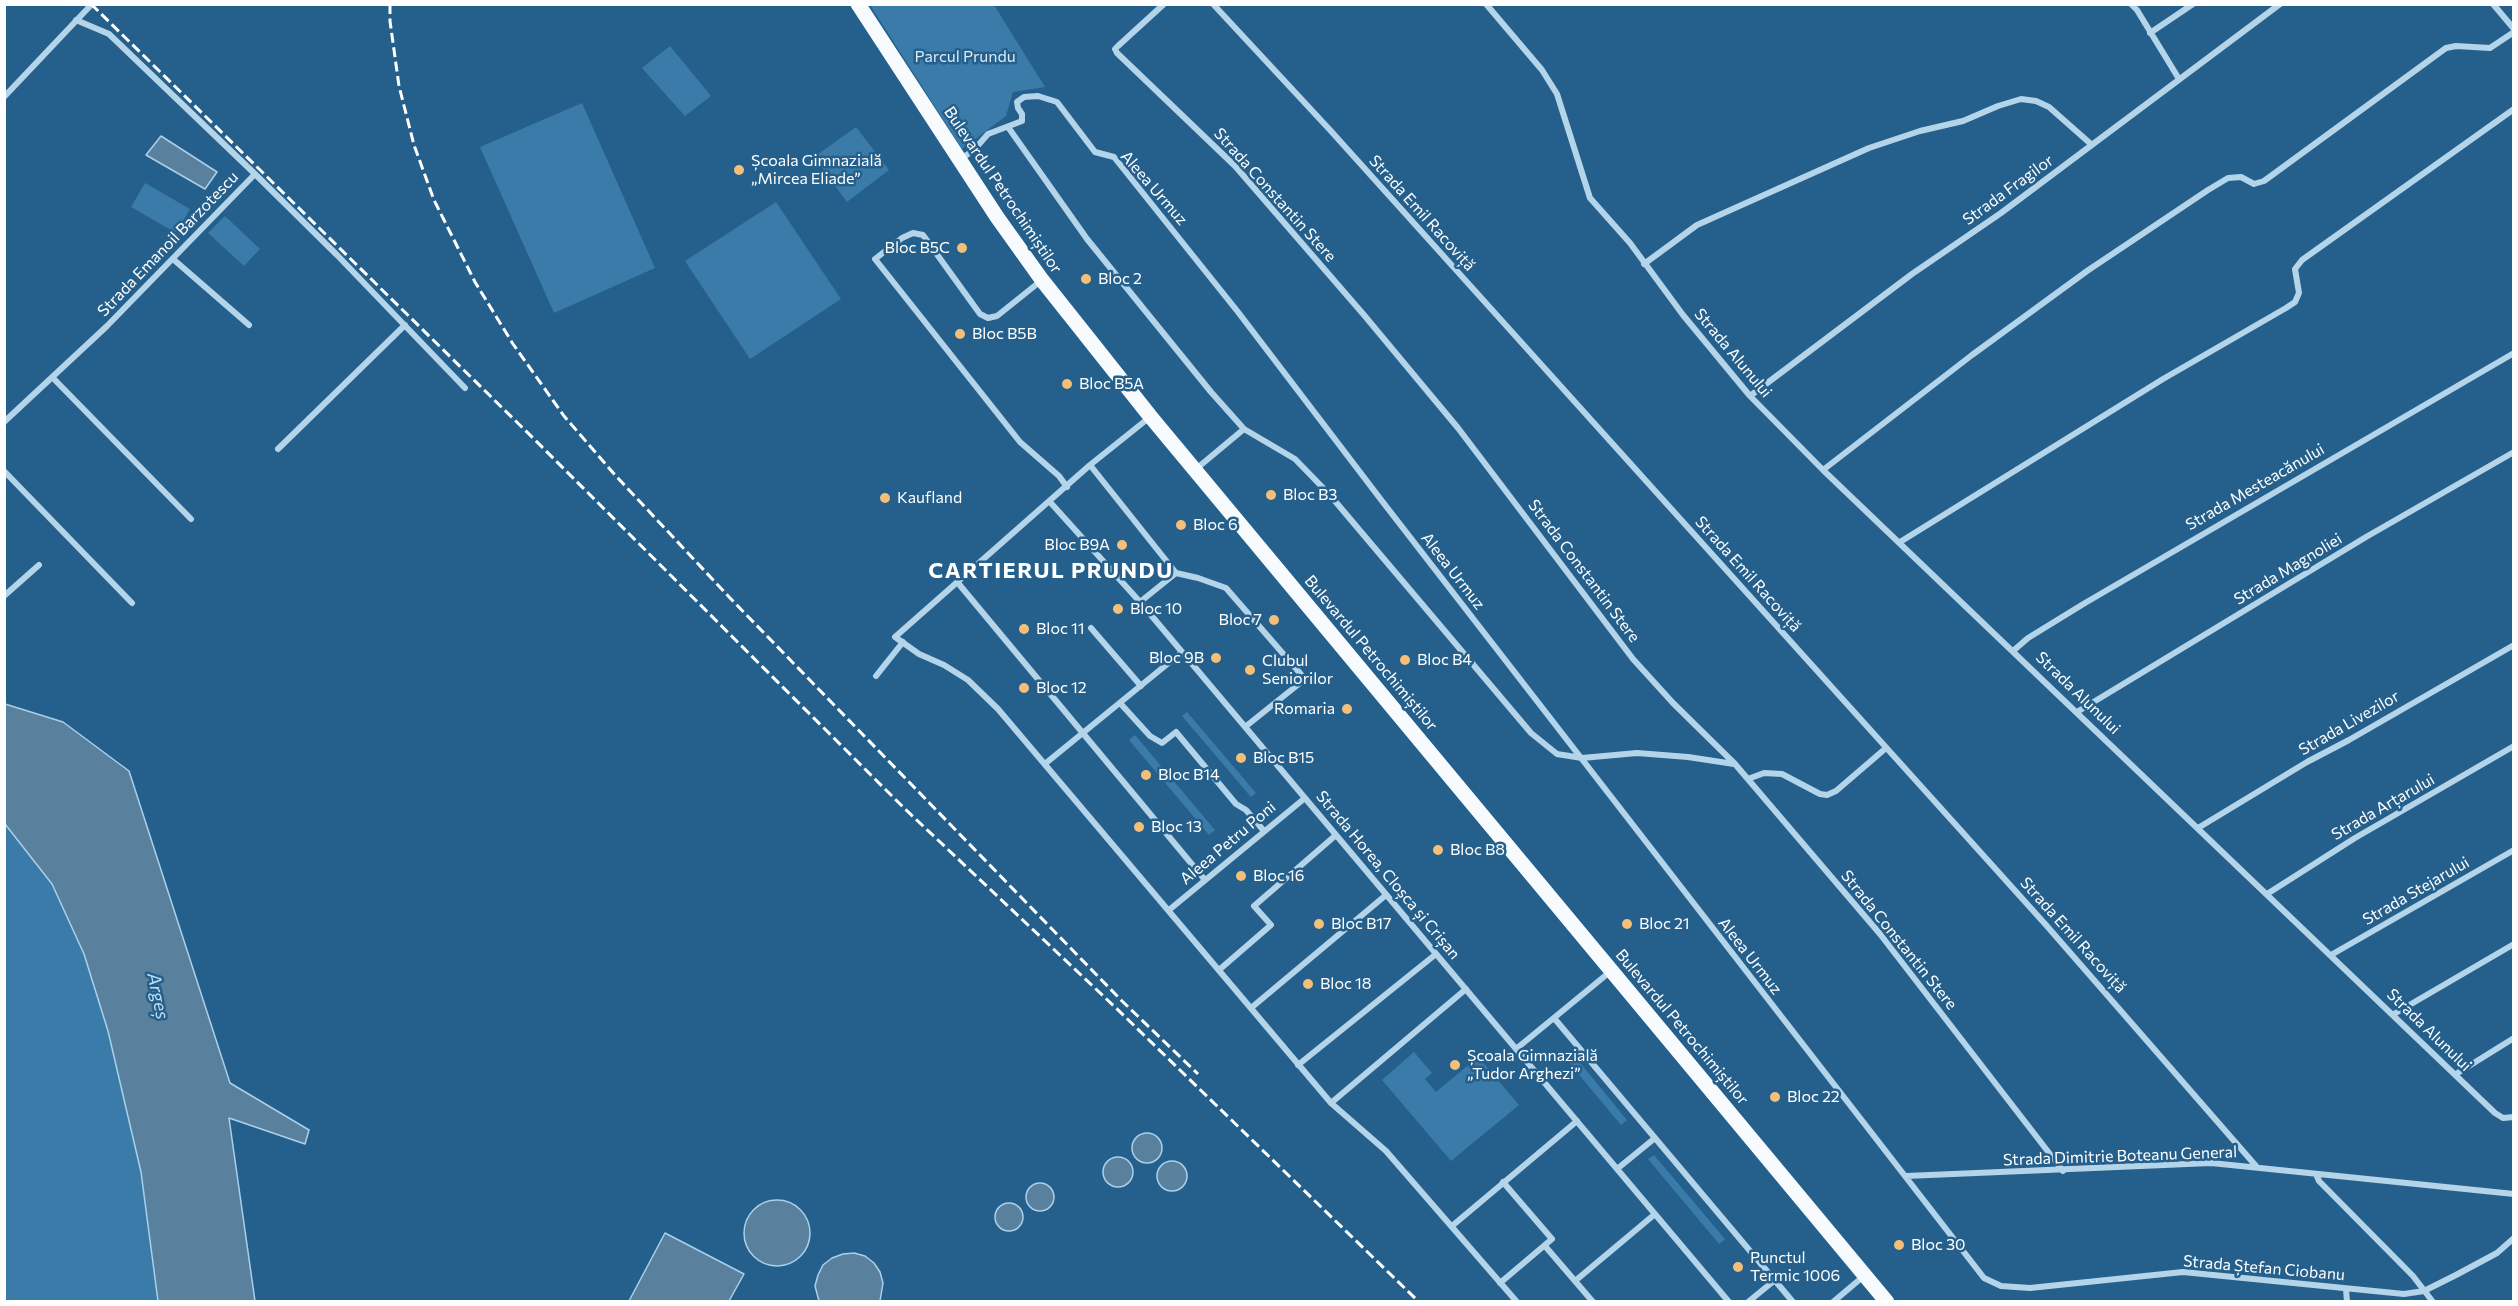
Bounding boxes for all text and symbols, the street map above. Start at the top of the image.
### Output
park label: Parcul Prundu [914,47,1016,67]
street label: Bulevardul Petrochimiștilor [940,103,1066,277]
street label: Strada Constantin Stere [1210,124,1340,266]
street label: Aleea Urmuz [1116,147,1192,229]
place label: Școala Gimnazială „Mircea Eliade” [751,151,882,189]
street label: Strada Emil Racoviță [1365,151,1479,275]
street label: Strada Fragilor [1959,151,2057,229]
marker: Școala Gimnazială „Mircea Eliade” [732,163,746,177]
street label: Strada Emanoil Barzotescu [94,167,242,321]
place label: Bloc B5C [885,238,950,258]
marker: Bloc B5C [955,241,969,255]
place label: Bloc 2 [1098,269,1142,289]
marker: Bloc 2 [1079,272,1093,286]
street label: Strada Alunului [1690,305,1776,401]
place label: Bloc B5B [972,324,1037,344]
marker: Bloc B5B [953,327,967,341]
place label: Bloc B5A [1079,374,1144,394]
marker: Bloc B5A [1060,377,1074,391]
street label: Strada Mesteacănului [2182,440,2328,534]
place label: Bloc B3 [1283,485,1337,505]
place label: Kaufland [897,488,962,508]
marker: Bloc B3 [1264,488,1278,502]
marker: Kaufland [878,491,892,505]
street label: Strada Constantin Stere [1524,496,1644,646]
street label: Strada Emil Racoviță [1691,512,1805,636]
place label: Bloc 6 [1193,515,1238,535]
marker: Bloc 6 [1174,518,1188,532]
street label: Aleea Urmuz [1417,529,1489,613]
street label: Strada Magnoliei [2230,529,2346,609]
place label: Bloc B9A [1044,535,1110,555]
marker: Bloc B9A [1115,538,1129,552]
district label: CARTIERUL PRUNDU [928,558,1174,584]
street label: Bulevardul Petrochimiștilor [1300,571,1442,735]
place label: Bloc 10 [1130,599,1182,619]
marker: Bloc 10 [1111,602,1125,616]
place label: Bloc 7 [1219,610,1262,630]
marker: Bloc 7 [1267,613,1281,627]
place label: Bloc 11 [1036,619,1085,639]
marker: Bloc 11 [1017,622,1031,636]
place label: Bloc 9B [1149,648,1204,668]
street label: Strada Alunului [2032,648,2124,738]
place label: Bloc B4 [1417,650,1472,670]
marker: Bloc 9B [1209,651,1223,665]
place label: Clubul Seniorilor [1262,651,1333,689]
marker: Bloc B4 [1398,653,1412,667]
marker: Clubul Seniorilor [1243,663,1257,677]
place label: Bloc 12 [1036,678,1087,698]
marker: Bloc 12 [1017,681,1031,695]
street label: Strada Livezilor [2295,686,2403,760]
place label: Romaria [1274,699,1335,719]
marker: Romaria [1340,702,1354,716]
place label: Bloc B15 [1253,748,1314,768]
marker: Bloc B15 [1234,751,1248,765]
place label: Bloc B14 [1158,765,1220,785]
marker: Bloc B14 [1139,768,1153,782]
street label: Strada Arțarului [2328,770,2438,844]
street label: Strada Horea, Cloșca și Crișan [1312,787,1464,963]
street label: Aleea Petru Poni [1176,797,1280,889]
place label: Bloc 13 [1151,817,1202,837]
marker: Bloc 13 [1132,820,1146,834]
place label: Bloc B8 [1450,840,1505,860]
marker: Bloc B8 [1431,843,1445,857]
street label: Strada Stejarului [2359,853,2473,929]
place label: Bloc 16 [1253,866,1304,886]
street label: Strada Constantin Stere [1837,866,1961,1014]
marker: Bloc 16 [1234,869,1248,883]
street label: Strada Emil Racoviță [2016,873,2130,997]
place label: Bloc B17 [1331,914,1392,934]
place label: Bloc 21 [1639,914,1690,934]
street label: Aleea Urmuz [1714,914,1786,998]
marker: Bloc B17 [1312,917,1326,931]
marker: Bloc 21 [1620,917,1634,931]
street label: Bulevardul Petrochimiștilor [1611,945,1753,1109]
water label: Argeș [143,971,173,1021]
place label: Bloc 18 [1320,974,1371,994]
marker: Bloc 18 [1301,977,1315,991]
street label: Strada Alunului [2383,985,2475,1075]
place label: Școala Gimnazială „Tudor Arghezi” [1467,1046,1598,1084]
marker: Școala Gimnazială „Tudor Arghezi” [1448,1058,1462,1072]
place label: Bloc 22 [1787,1087,1840,1107]
marker: Bloc 22 [1768,1090,1782,1104]
street label: Strada Dimitrie Boteanu General [2003,1142,2237,1170]
place label: Bloc 30 [1911,1235,1965,1255]
marker: Bloc 30 [1892,1238,1906,1252]
place label: Punctul Termic 1006 [1750,1248,1840,1286]
street label: Strada Ștefan Ciobanu [2182,1251,2346,1285]
marker: Punctul Termic 1006 [1731,1260,1745,1274]

